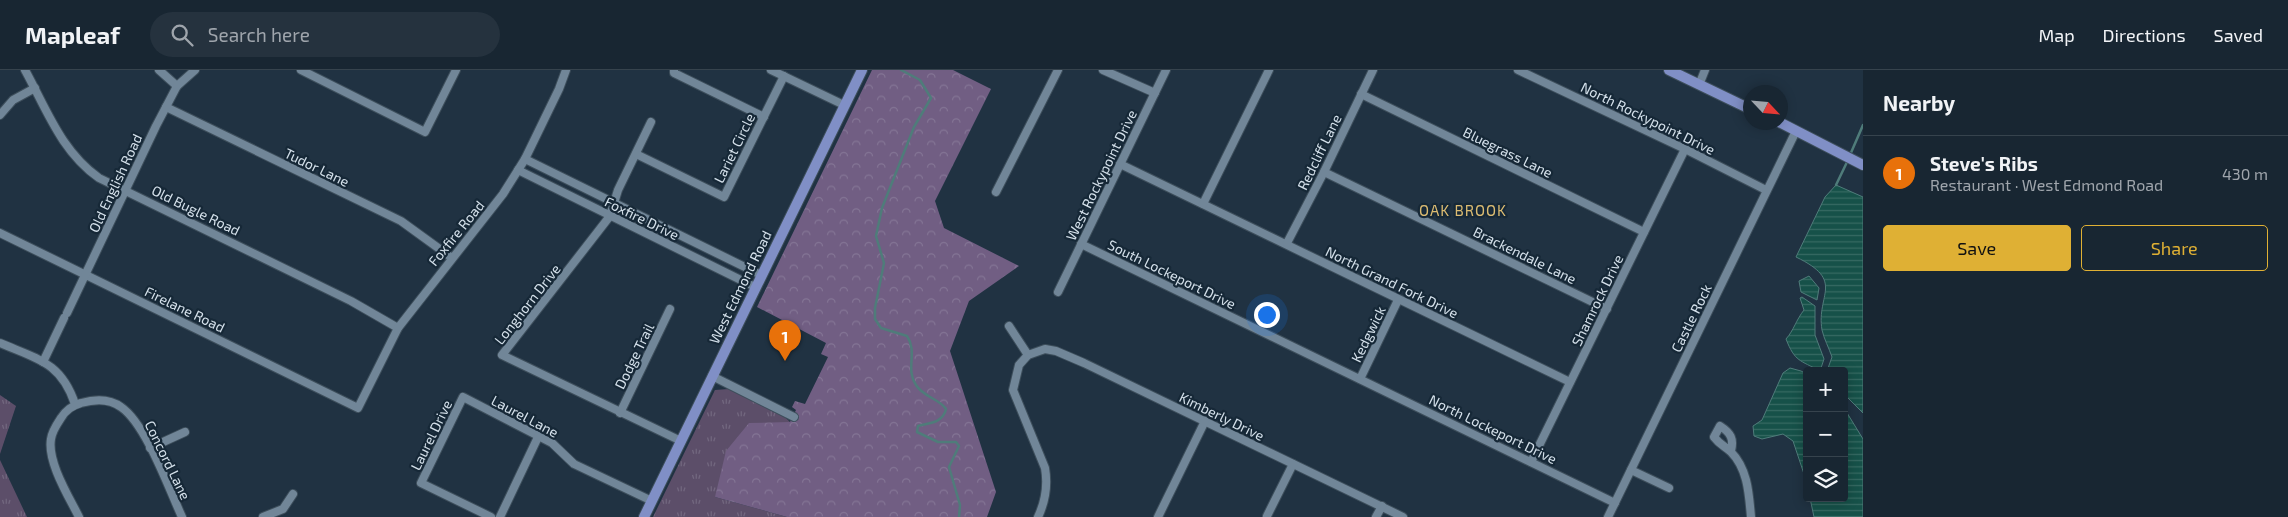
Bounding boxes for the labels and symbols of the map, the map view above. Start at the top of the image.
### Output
street label: North Rockypoint Drive [1578,78,1718,158]
north arrow [1743,85,1788,130]
street label: West Rockypoint Drive [1062,107,1140,243]
street label: Lariet Circle [710,110,758,186]
street label: Redcliff Lane [1293,111,1345,193]
street label: Bluegrass Lane [1461,123,1555,181]
street label: Old English Road [85,131,145,235]
street label: Tudor Lane [282,144,352,190]
street label: Old Bugle Road [149,181,243,239]
street label: Foxfire Drive [602,193,682,243]
street label: Foxfire Road [424,197,488,269]
district label: OAK BROOK [1419,201,1507,219]
street label: Brackendale Lane [1471,223,1579,287]
street label: West Edmond Road [705,228,775,346]
street label: South Lockeport Drive [1105,236,1239,312]
street label: North Grand Fork Drive [1323,242,1461,322]
street label: Shamrock Drive [1568,252,1626,348]
street label: Longhorn Drive [490,260,564,348]
street label: Castle Rock [1667,281,1715,355]
street label: Firelane Road [142,282,228,336]
your location [1254,302,1280,328]
street label: Kedgwick [1347,303,1389,365]
street label: Dodge Trail [611,320,658,392]
pin: 1 [769,320,801,361]
street label: Kimberly Drive [1177,388,1267,444]
street label: Laurel Lane [489,391,561,441]
street label: North Lockeport Drive [1426,391,1560,467]
street label: Laurel Drive [407,397,455,473]
street label: Concord Lane [142,418,194,502]

